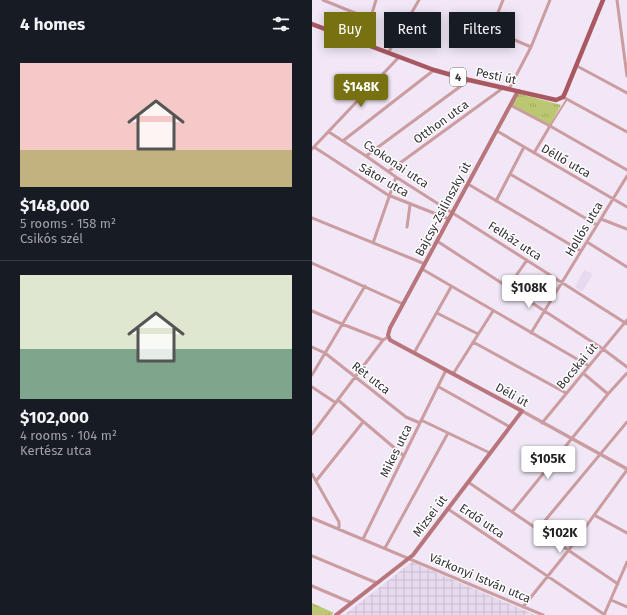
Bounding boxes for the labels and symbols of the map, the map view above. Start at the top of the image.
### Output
street label: Pesti út [475,65,518,87]
road number: 4 [450,68,466,86]
pin: $148K [333,74,389,108]
street label: Otthon utca [411,97,471,147]
street label: Csokonai utca [361,137,431,191]
street label: Déllő utca [539,141,593,181]
street label: Bajcsy-Zsilinszky út [412,159,474,259]
street label: Sátor utca [357,160,411,200]
street label: Hollós utca [562,199,606,259]
street label: Felház utca [486,219,544,263]
pin: $108K [501,275,557,309]
street label: Bocskai út [554,340,601,392]
street label: Rét utca [349,359,393,397]
street label: Déli út [493,380,532,410]
street label: Mikes utca [377,422,415,480]
pin: $105K [520,446,576,480]
street label: Mizsei út [410,492,450,539]
street label: Erdő utca [457,501,507,541]
pin: $102K [532,520,588,554]
street label: Várkonyi István utca [427,550,533,606]

